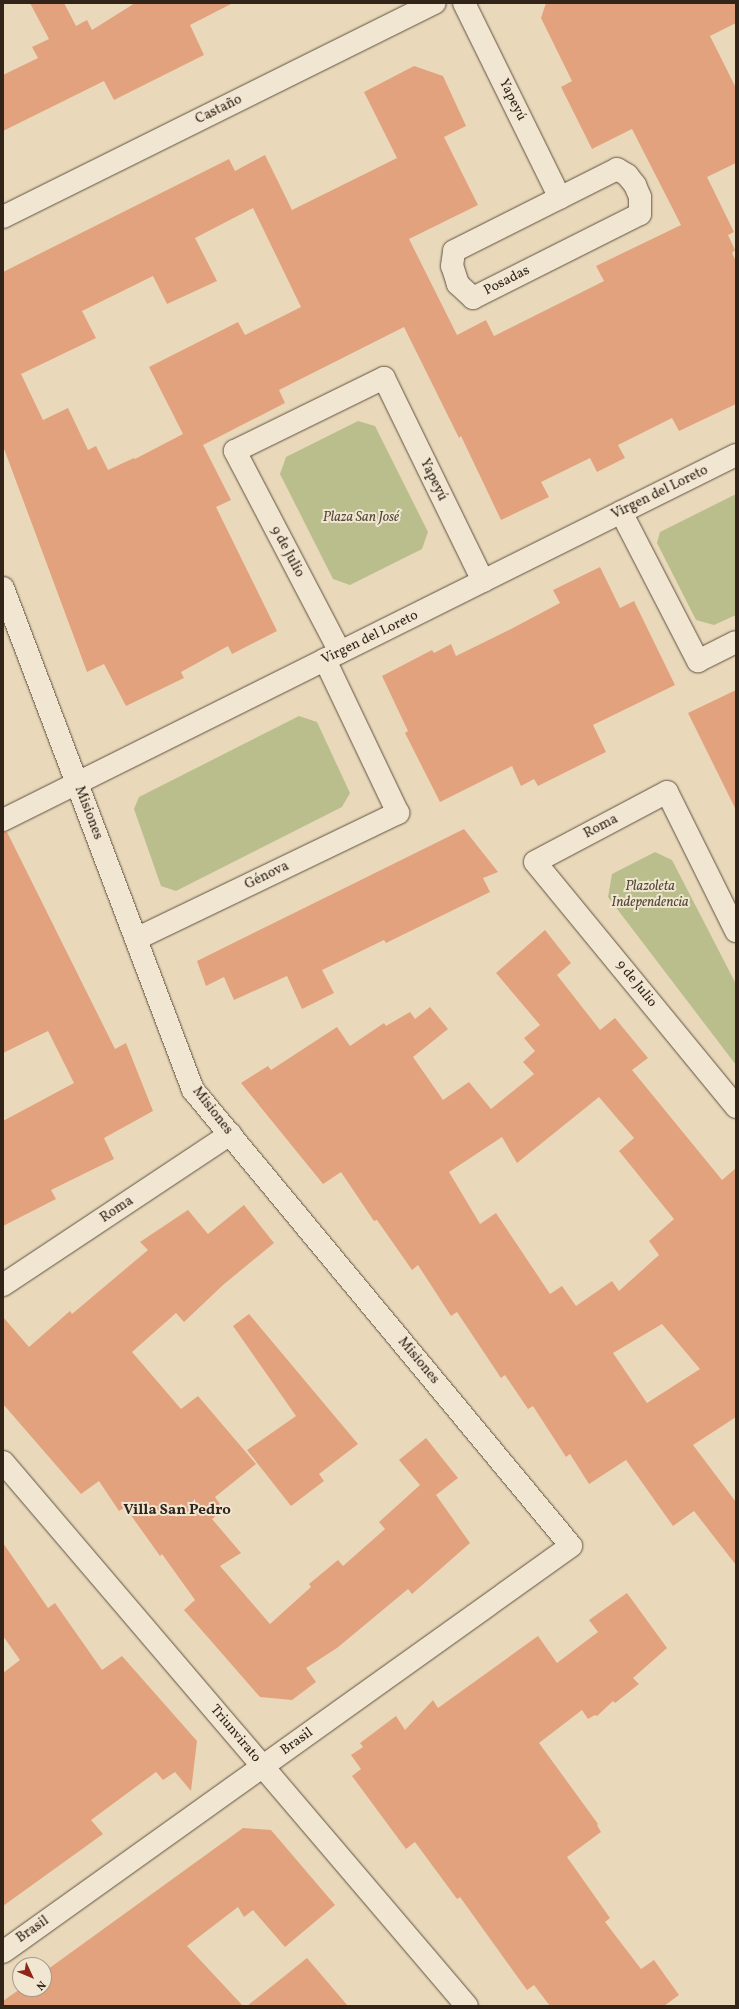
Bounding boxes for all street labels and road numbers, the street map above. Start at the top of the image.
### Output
street label: Yapeyú [495,76,529,124]
street label: Castaño [193,92,245,128]
street label: Posadas [481,262,533,300]
street label: Yapeyú [416,456,450,504]
street label: Virgen del Loreto [609,462,711,524]
street label: 9 de Julio [266,523,308,581]
street label: Virgen del Loreto [319,607,421,669]
street label: Misiones [70,784,106,842]
street label: Roma [581,811,621,843]
street label: Génova [242,858,292,894]
street label: 9 de Julio [612,957,660,1011]
street label: Misiones [188,1084,236,1138]
street label: Roma [97,1193,137,1227]
street label: Misiones [394,1334,442,1388]
street label: Triunvirato [206,1702,264,1766]
street label: Brasil [278,1725,316,1759]
street label: Brasil [13,1913,53,1947]

